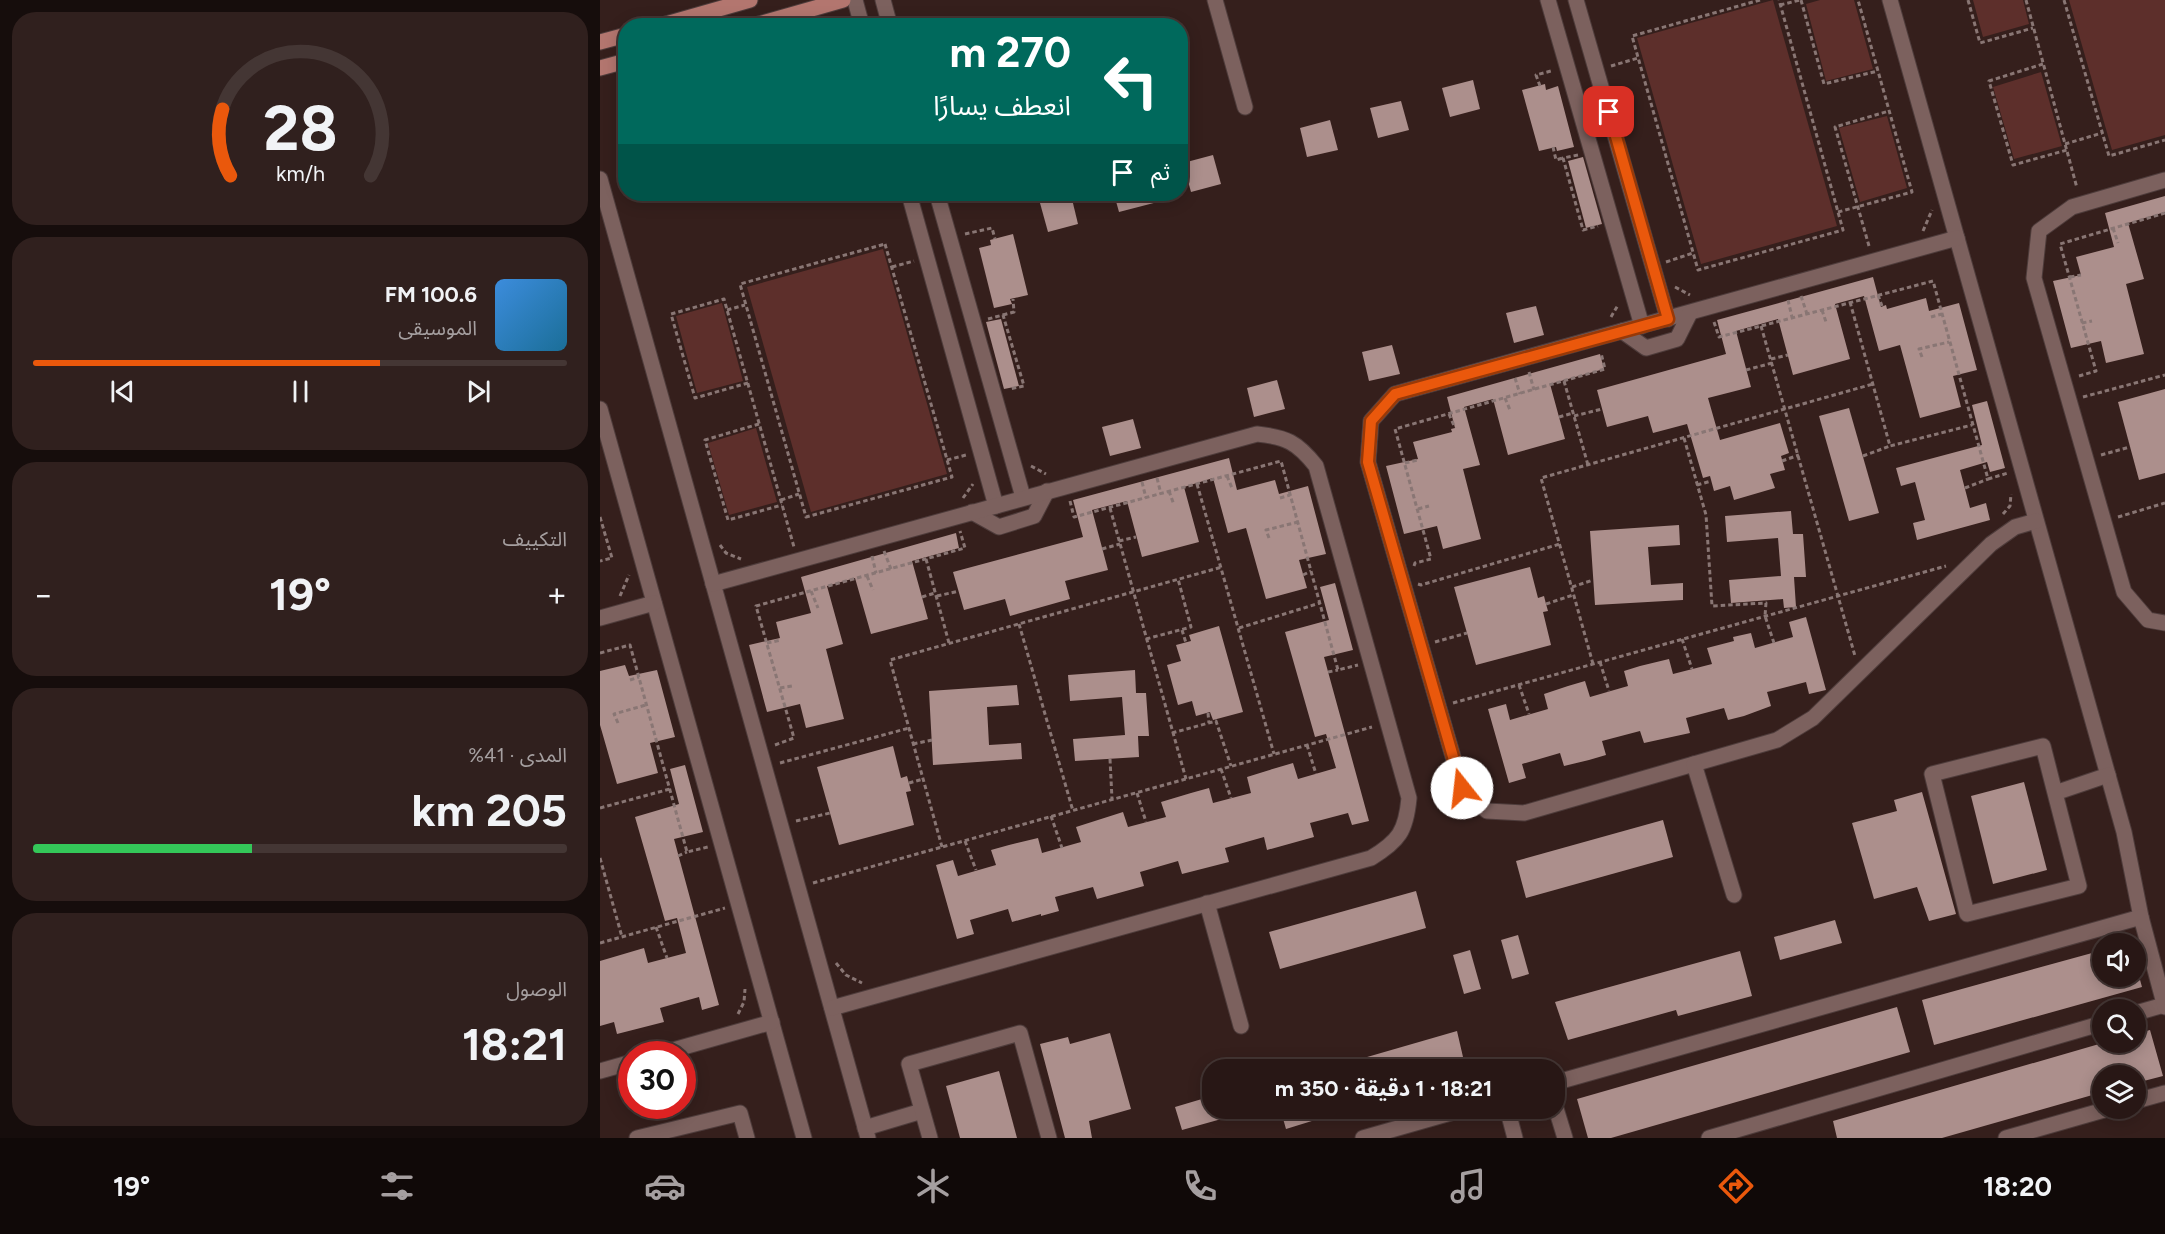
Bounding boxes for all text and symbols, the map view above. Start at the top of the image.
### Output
text: 270 m [949,27,1071,78]
icon: left [1092,42,1170,120]
pin [1583,86,1634,137]
text: انعطف يسارًا [933,89,1071,122]
text: 28 [263,91,337,166]
icon: arrive [1592,95,1625,128]
icon: arrive [1106,156,1139,189]
text: ثم [1151,159,1170,186]
text: km/h [276,161,324,186]
text: 100.6 FM [385,281,477,308]
text: الموسيقى [398,316,477,340]
icon: previous [106,375,139,408]
icon: pause [284,375,317,408]
icon: next [462,375,495,408]
text: التكييف [503,527,567,551]
text: 19° [269,567,331,621]
text: − [33,575,54,614]
text: + [546,575,567,614]
text: المدى · 41% [468,743,567,767]
position arrow [1430,756,1494,820]
text: 205 km [411,783,567,837]
map controls [2092,933,2146,1119]
button: sound [2092,933,2146,987]
text: الوصول [506,977,567,1001]
button: search [2092,999,2146,1053]
text: 18:21 [462,1017,567,1071]
speed limit sign: 30 [618,1041,696,1119]
button: layers [2092,1065,2146,1119]
text: 18:21 · 1 دقيقة · 350 m [1275,1075,1492,1102]
icon: filters [376,1165,418,1207]
icon: car [644,1165,686,1207]
icon: climate [912,1165,954,1207]
icon: phone [1179,1165,1221,1207]
icon: music [1447,1165,1489,1207]
icon: directions [1715,1165,1757,1207]
text: 19° [113,1170,150,1203]
text: 18:20 [1983,1170,2052,1203]

